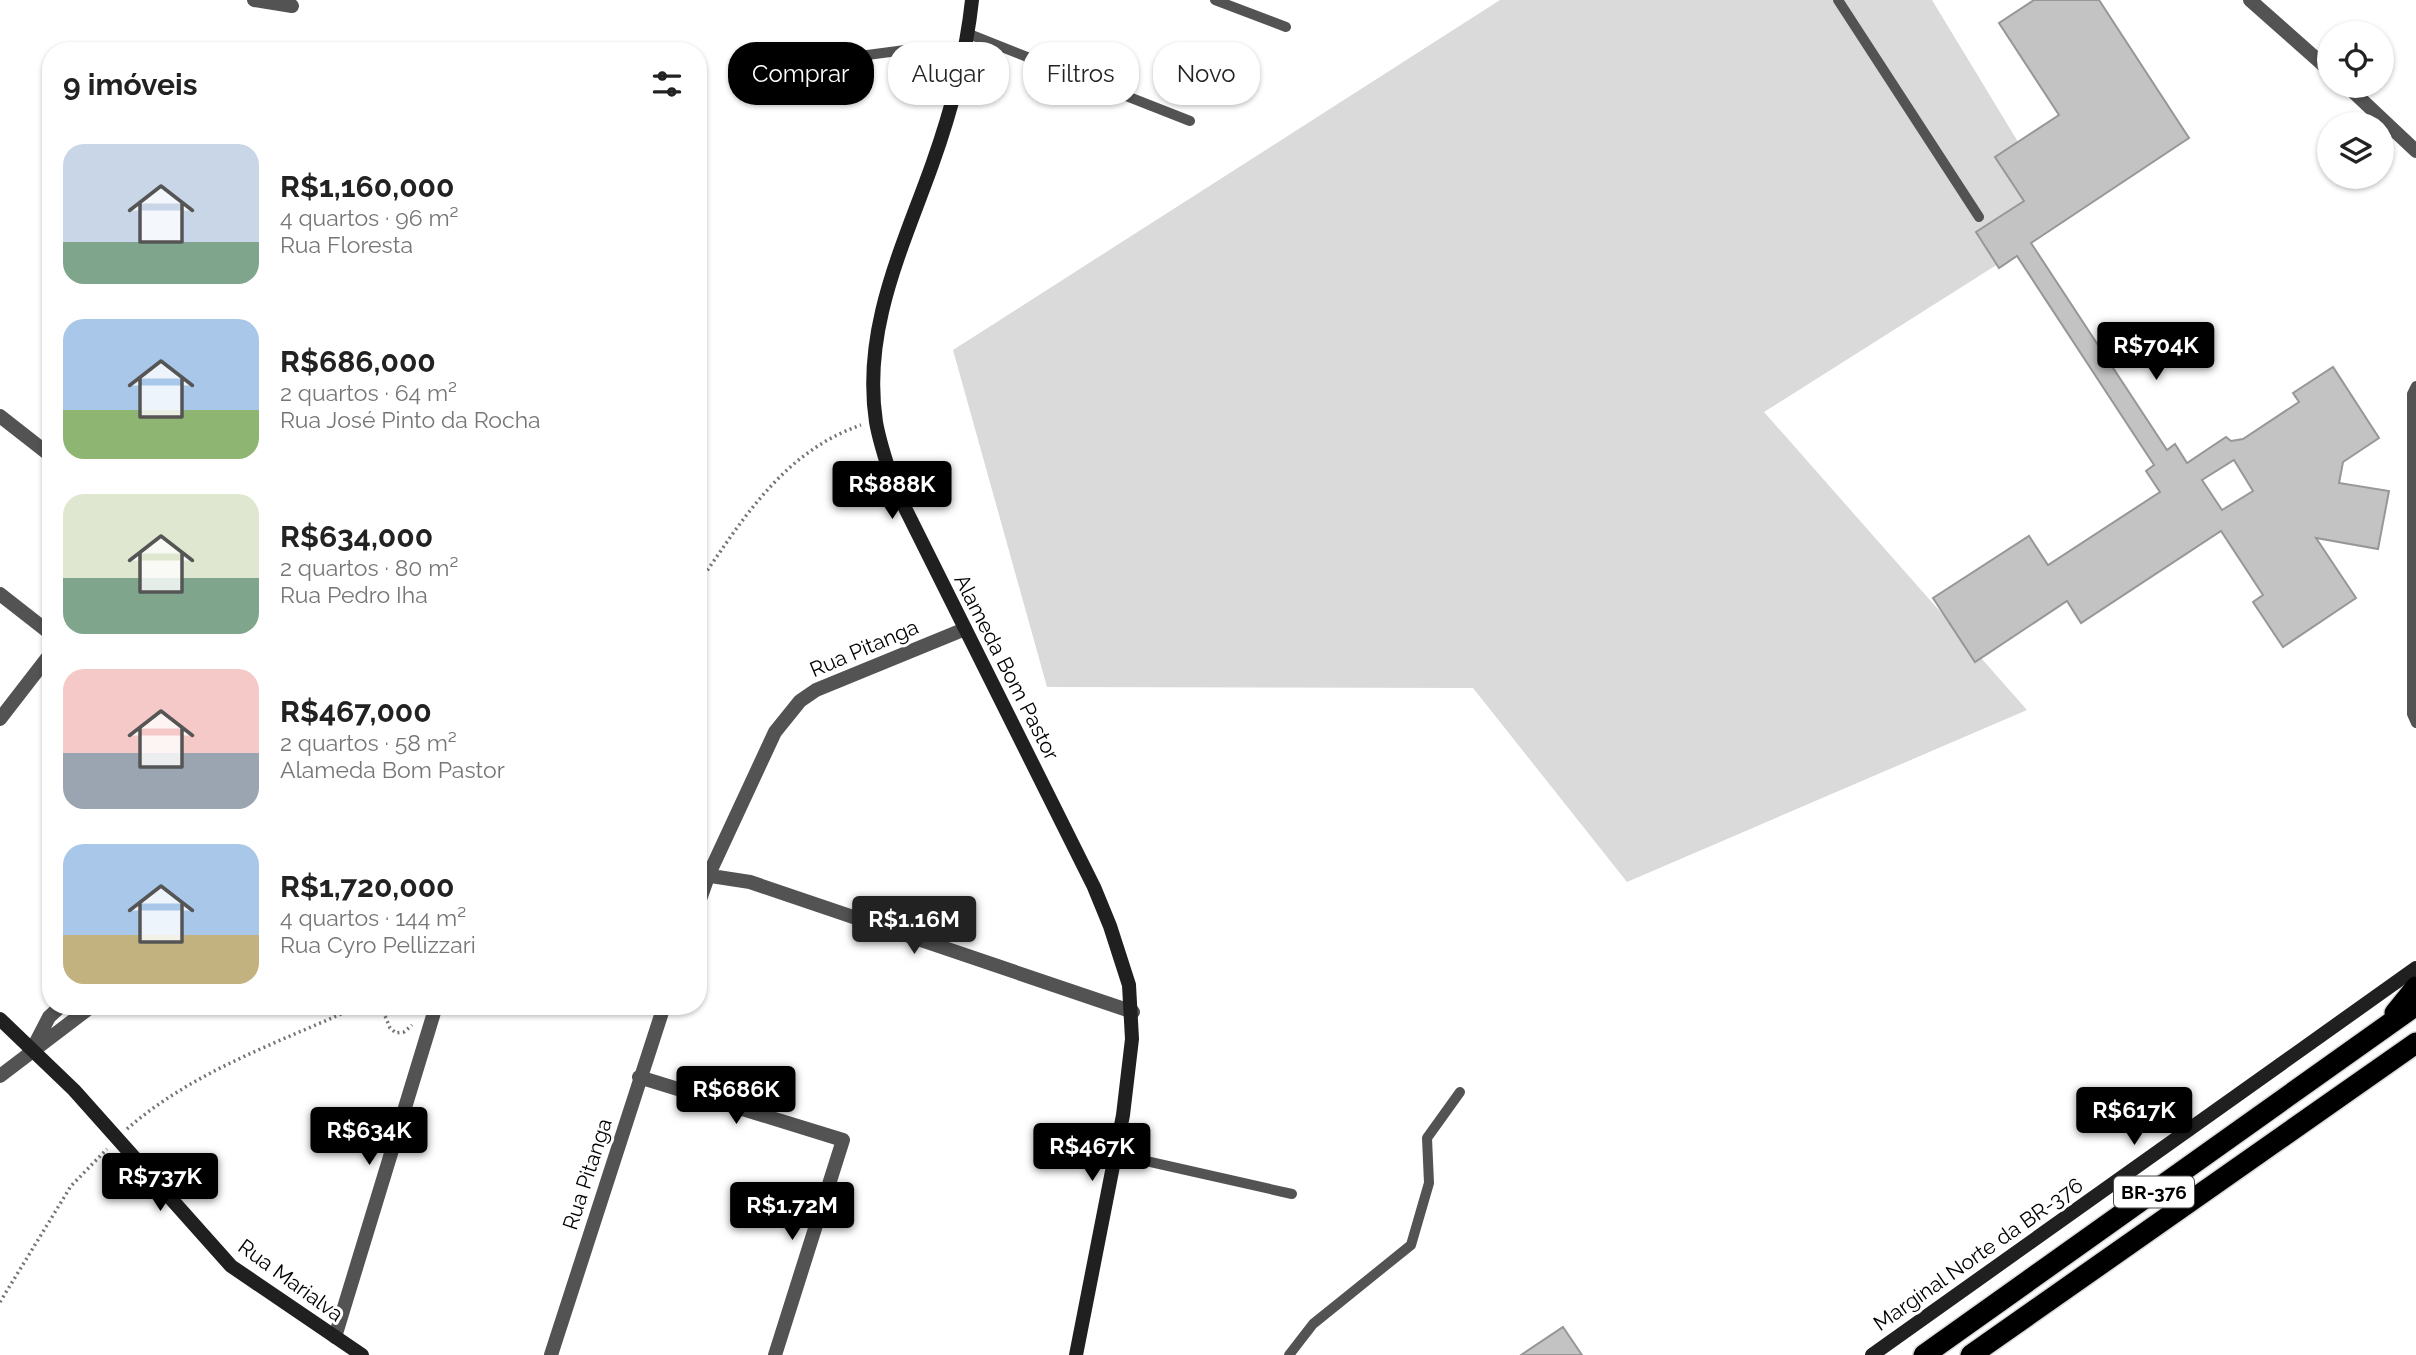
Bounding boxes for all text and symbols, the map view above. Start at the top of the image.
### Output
map controls [2317,21,2394,189]
button: locate [2317,21,2394,98]
chip: Comprar [728,42,874,105]
chip: Alugar [888,42,1009,105]
chip: Filtros [1023,42,1139,105]
chip: Novo [1153,42,1260,105]
icon: filters [648,65,686,103]
text: 9 imóveis [63,67,198,102]
button: layers [2317,112,2394,189]
text: R$1,160,000 [280,169,454,204]
icon: home [119,172,203,256]
text: 4 quartos · 96 m² [280,204,459,231]
text: Rua Floresta [280,231,413,258]
pin: R$704K [2099,322,2213,382]
text: R$704K [2113,331,2199,358]
text: R$686,000 [280,344,436,379]
icon: home [119,347,203,431]
text: 2 quartos · 64 m² [280,379,457,406]
text: Rua José Pinto da Rocha [280,406,541,433]
pin: R$888K [835,462,949,521]
text: R$888K [849,470,935,497]
text: R$634,000 [280,519,433,554]
icon: home [119,522,203,606]
text: 2 quartos · 80 m² [280,554,458,581]
street label: Alameda Bom Pastor [949,570,1065,765]
text: Rua Pedro Iha [280,581,428,608]
street label: Rua Pitanga [806,614,922,682]
text: R$467,000 [280,694,432,729]
icon: home [119,697,203,781]
text: 2 quartos · 58 m² [280,729,457,756]
text: Alameda Bom Pastor [280,756,505,783]
text: R$1,720,000 [280,869,455,904]
icon: home [119,872,203,956]
pin: R$1.16M [849,897,979,956]
text: 4 quartos · 144 m² [280,904,466,931]
text: R$1.16M [868,905,960,932]
text: Rua Cyro Pellizzari [280,931,476,958]
pin: R$686K [679,1066,793,1126]
text: R$686K [692,1075,780,1102]
pin: R$617K [2077,1088,2191,1147]
text: R$617K [2092,1096,2176,1123]
pin: R$634K [312,1108,426,1167]
street label: Rua Pitanga [557,1115,617,1233]
text: R$634K [326,1116,412,1143]
pin: R$467K [1035,1124,1149,1183]
text: R$467K [1049,1132,1135,1159]
pin: R$737K [103,1154,217,1213]
text: R$737K [118,1162,202,1189]
street label: Marginal Norte da BR-376 [1869,1172,2087,1336]
road number: BR-376 [2114,1176,2194,1208]
pin: R$1.72M [727,1182,857,1242]
text: R$1.72M [746,1191,838,1218]
street label: Rua Marialva [234,1234,348,1326]

